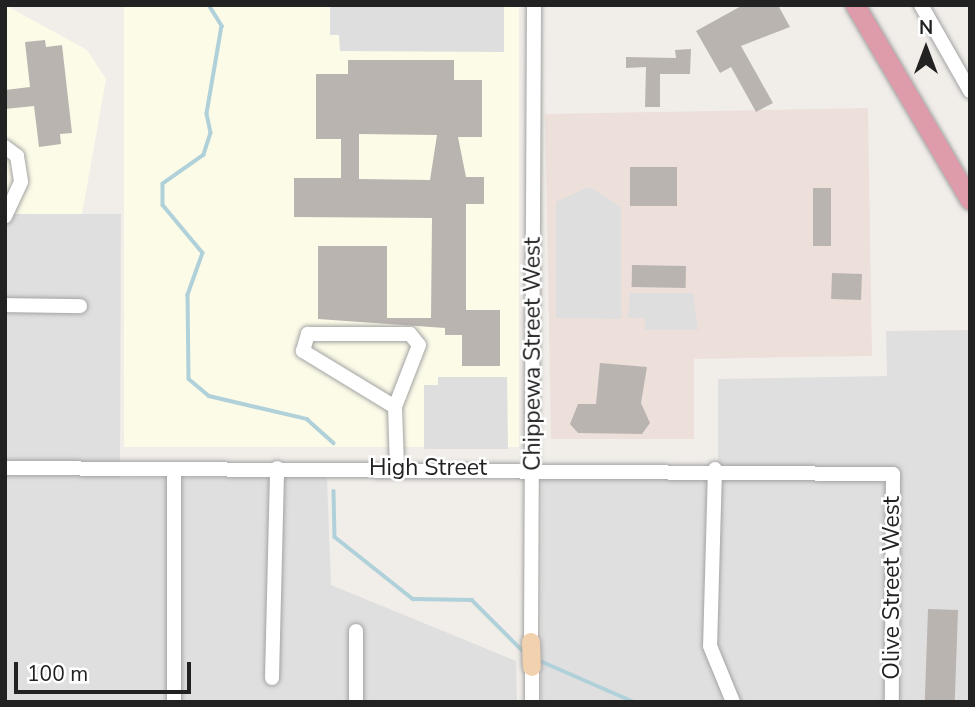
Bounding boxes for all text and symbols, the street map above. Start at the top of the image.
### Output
north arrow [891,14,961,84]
text: N [919,15,933,41]
street label: Chippewa Street West [519,237,547,471]
street label: High Street [369,454,487,482]
street label: Olive Street West [878,496,906,680]
scale bar [18,648,194,692]
text: 100 m [27,660,88,688]

